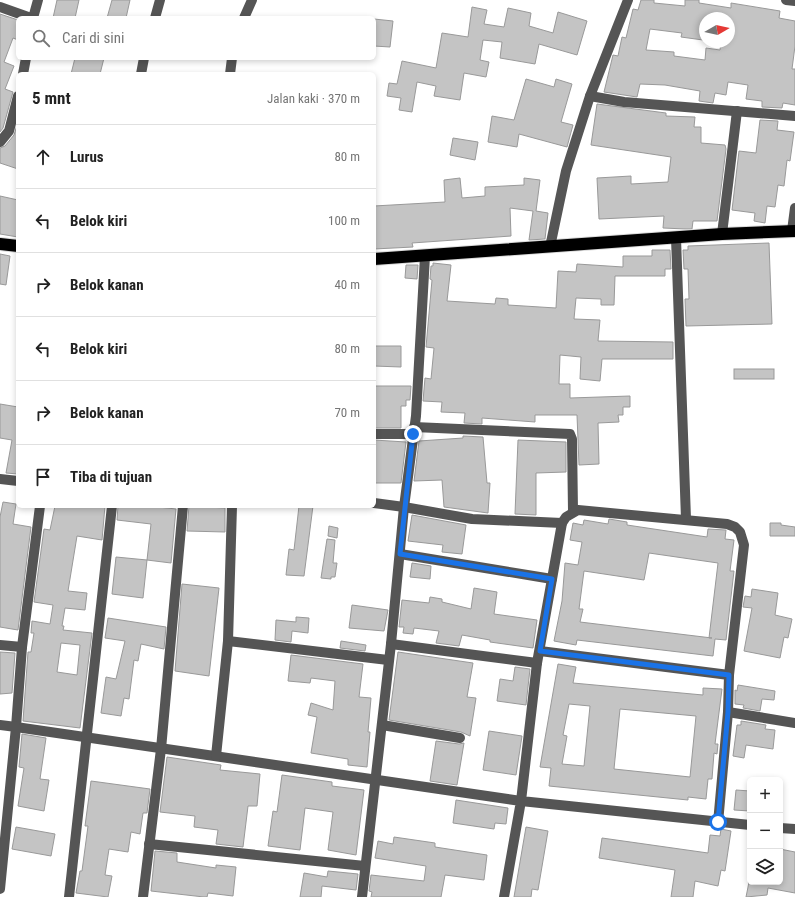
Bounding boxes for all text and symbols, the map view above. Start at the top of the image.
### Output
north arrow [699,12,735,48]
search box [16,16,376,60]
icon: search [30,27,52,49]
text: Cari di sini [62,29,124,47]
text: 5 mnt [32,88,71,108]
text: Jalan kaki · 370 m [267,91,360,106]
icon: ahead [32,146,54,168]
text: Lurus [70,148,104,166]
text: 80 m [334,149,360,164]
icon: left [32,210,54,232]
text: Belok kiri [70,212,127,230]
text: 100 m [328,213,360,228]
icon: right [32,274,54,296]
text: Belok kanan [70,276,144,294]
text: 40 m [334,277,360,292]
icon: left [32,338,54,360]
text: Belok kiri [70,340,127,358]
text: 80 m [334,341,360,356]
icon: right [32,402,54,424]
text: Belok kanan [70,404,144,422]
text: 70 m [334,405,360,420]
route end [404,425,422,443]
icon: arrive [32,466,54,488]
text: Tiba di tujuan [70,468,152,486]
map controls [747,777,783,885]
button: + [747,777,783,813]
route start [709,813,727,831]
button: − [747,813,783,849]
button: layers [747,849,783,885]

